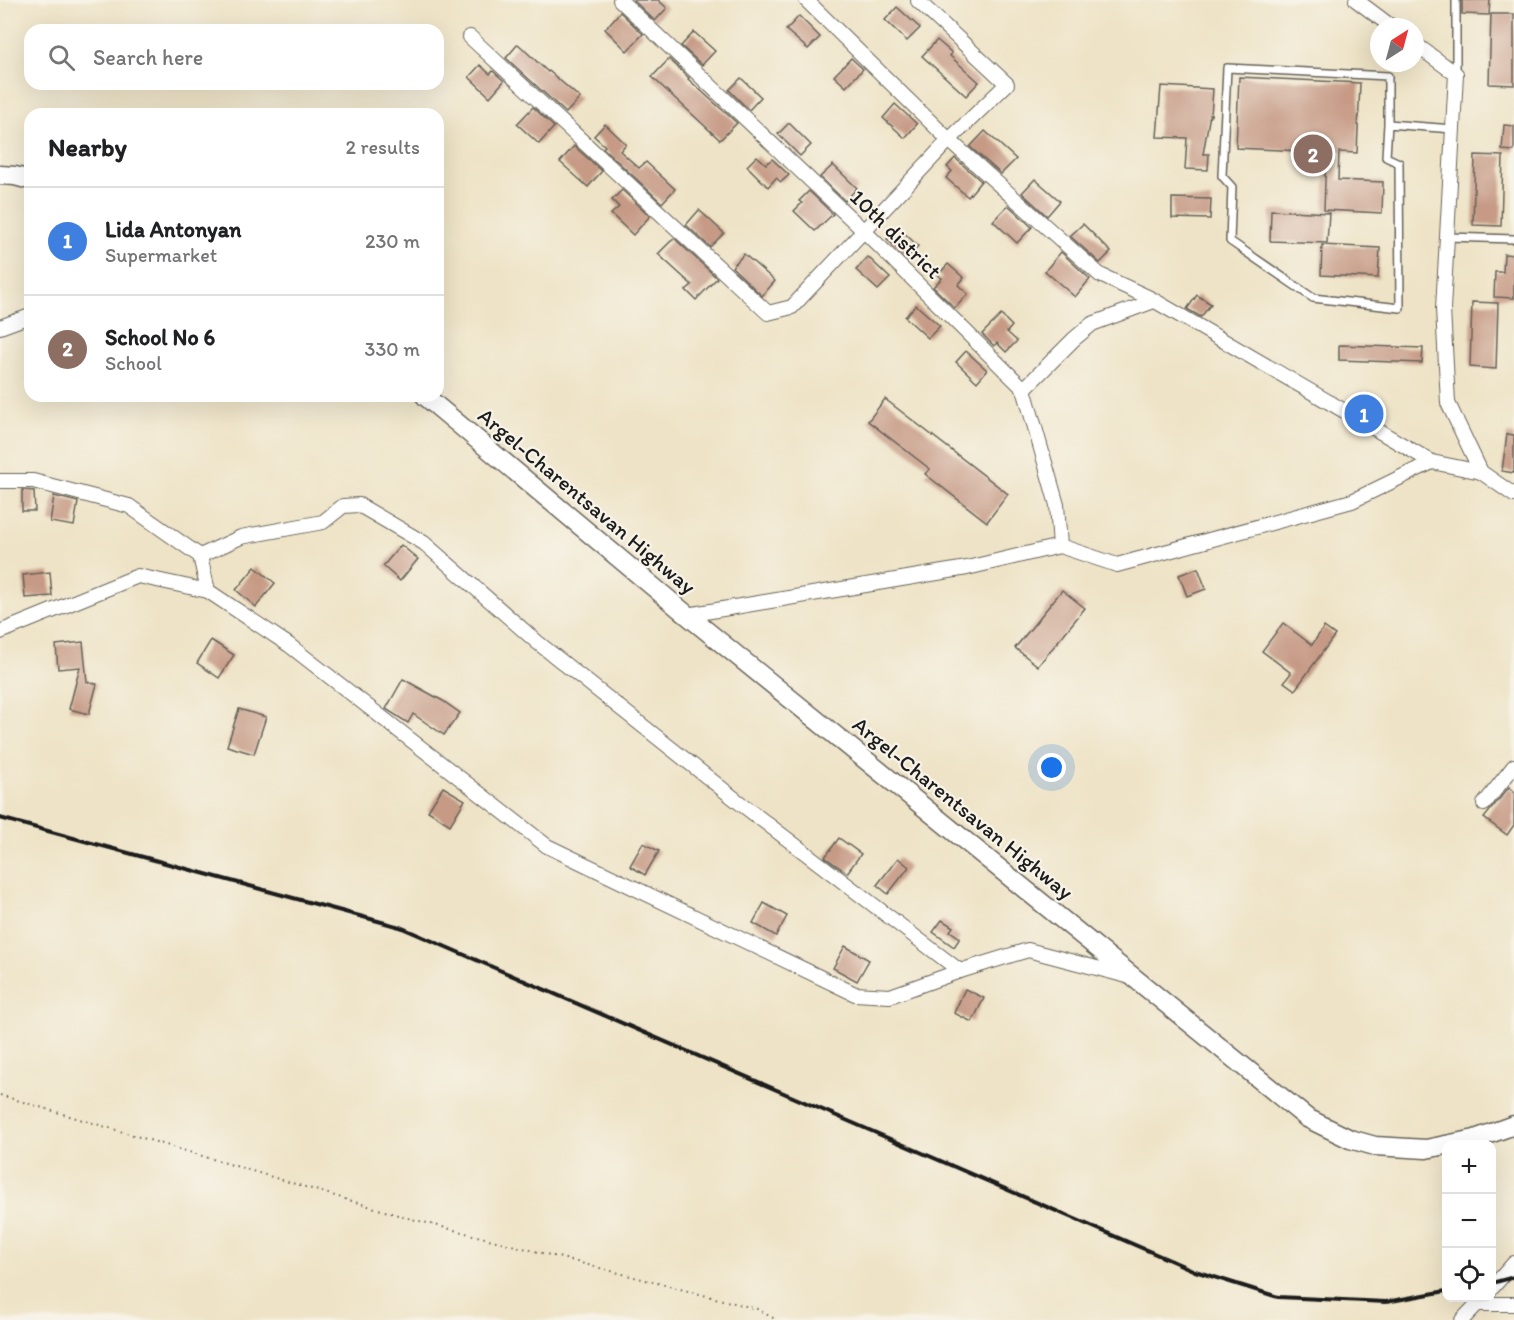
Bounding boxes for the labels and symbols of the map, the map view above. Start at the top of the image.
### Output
north arrow [1370,18,1424,72]
pin: 2 [1294,132,1332,176]
street label: 10th district [845,184,947,284]
pin: 1 [1344,392,1384,436]
street label: Argel-Charentsavan Highway [473,402,702,600]
street label: Argel-Charentsavan Highway [847,711,1079,906]
your location [1037,753,1066,782]

